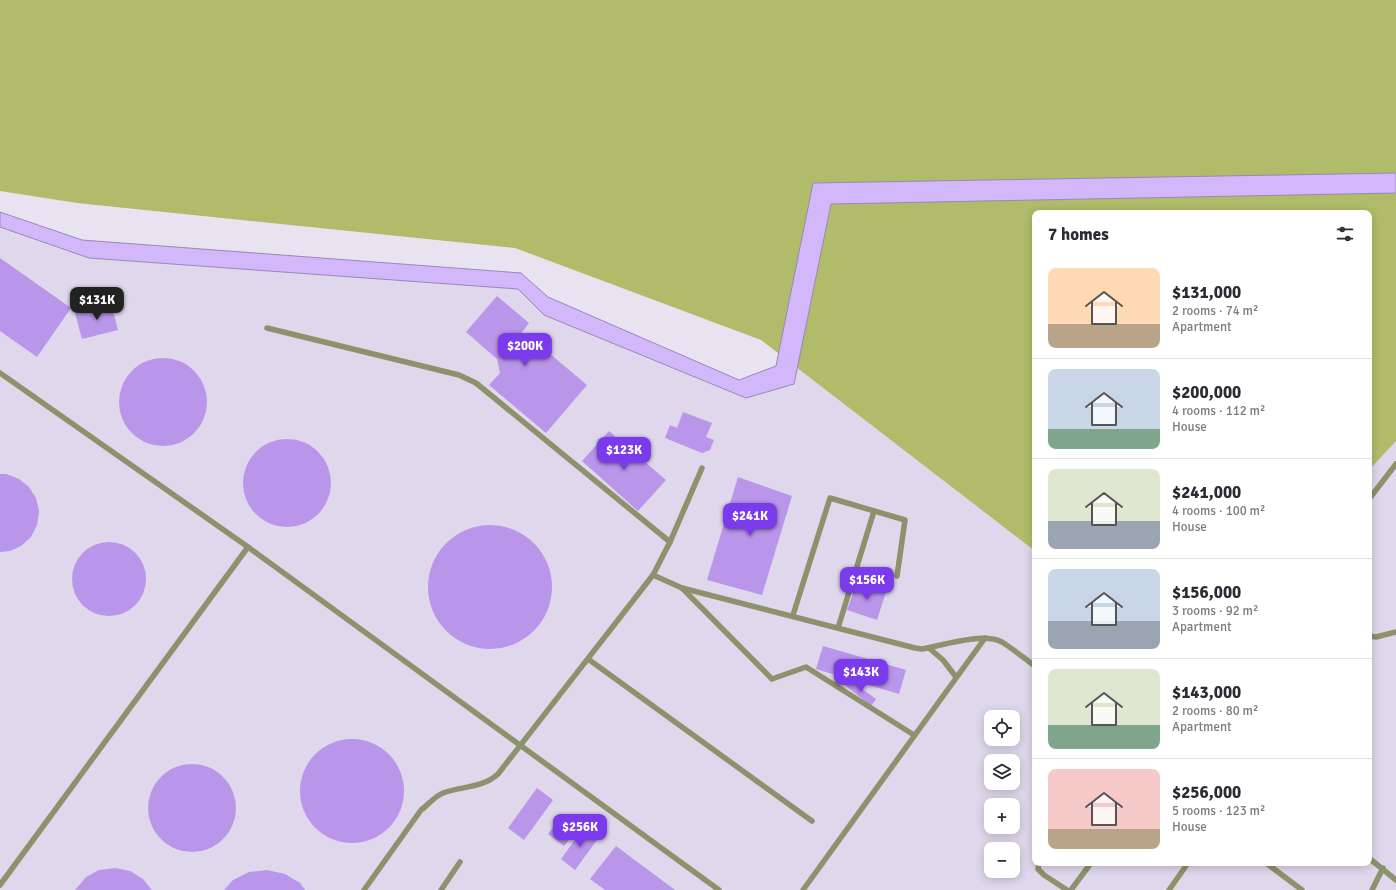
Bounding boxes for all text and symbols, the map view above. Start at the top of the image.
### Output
icon: filters [1334,223,1356,245]
text: 7 homes [1048,224,1109,245]
text: $131,000 [1172,282,1241,303]
icon: home [1080,284,1128,332]
pin: $131K [69,287,125,321]
text: $131K [79,292,115,308]
text: 2 rooms · 74 m² [1172,303,1258,319]
text: Apartment [1172,319,1232,335]
pin: $200K [497,333,553,367]
text: $200K [507,338,543,354]
text: $200,000 [1172,382,1241,403]
icon: home [1080,385,1128,433]
text: 4 rooms · 112 m² [1172,403,1265,419]
text: House [1172,419,1207,435]
pin: $123K [596,437,652,471]
text: $123K [606,442,642,458]
text: $241,000 [1172,482,1241,503]
icon: home [1080,485,1128,533]
pin: $241K [722,503,778,537]
text: 4 rooms · 100 m² [1172,503,1265,519]
text: $241K [732,508,768,524]
text: House [1172,519,1207,535]
pin: $156K [839,567,895,601]
text: $156K [849,572,885,588]
text: $156,000 [1172,582,1241,603]
icon: home [1080,585,1128,633]
text: 3 rooms · 92 m² [1172,603,1258,619]
text: Apartment [1172,619,1232,635]
pin: $143K [833,659,889,693]
text: $143K [843,664,879,680]
text: $143,000 [1172,682,1241,703]
icon: home [1080,685,1128,733]
text: 2 rooms · 80 m² [1172,703,1258,719]
map controls [984,710,1020,878]
button: locate [984,710,1020,746]
text: Apartment [1172,719,1232,735]
button: layers [984,754,1020,790]
text: $256,000 [1172,782,1241,803]
icon: home [1080,785,1128,833]
button: + [984,798,1020,834]
text: 5 rooms · 123 m² [1172,803,1265,819]
pin: $256K [552,814,608,848]
text: $256K [562,819,598,835]
text: House [1172,819,1207,835]
button: − [984,842,1020,878]

